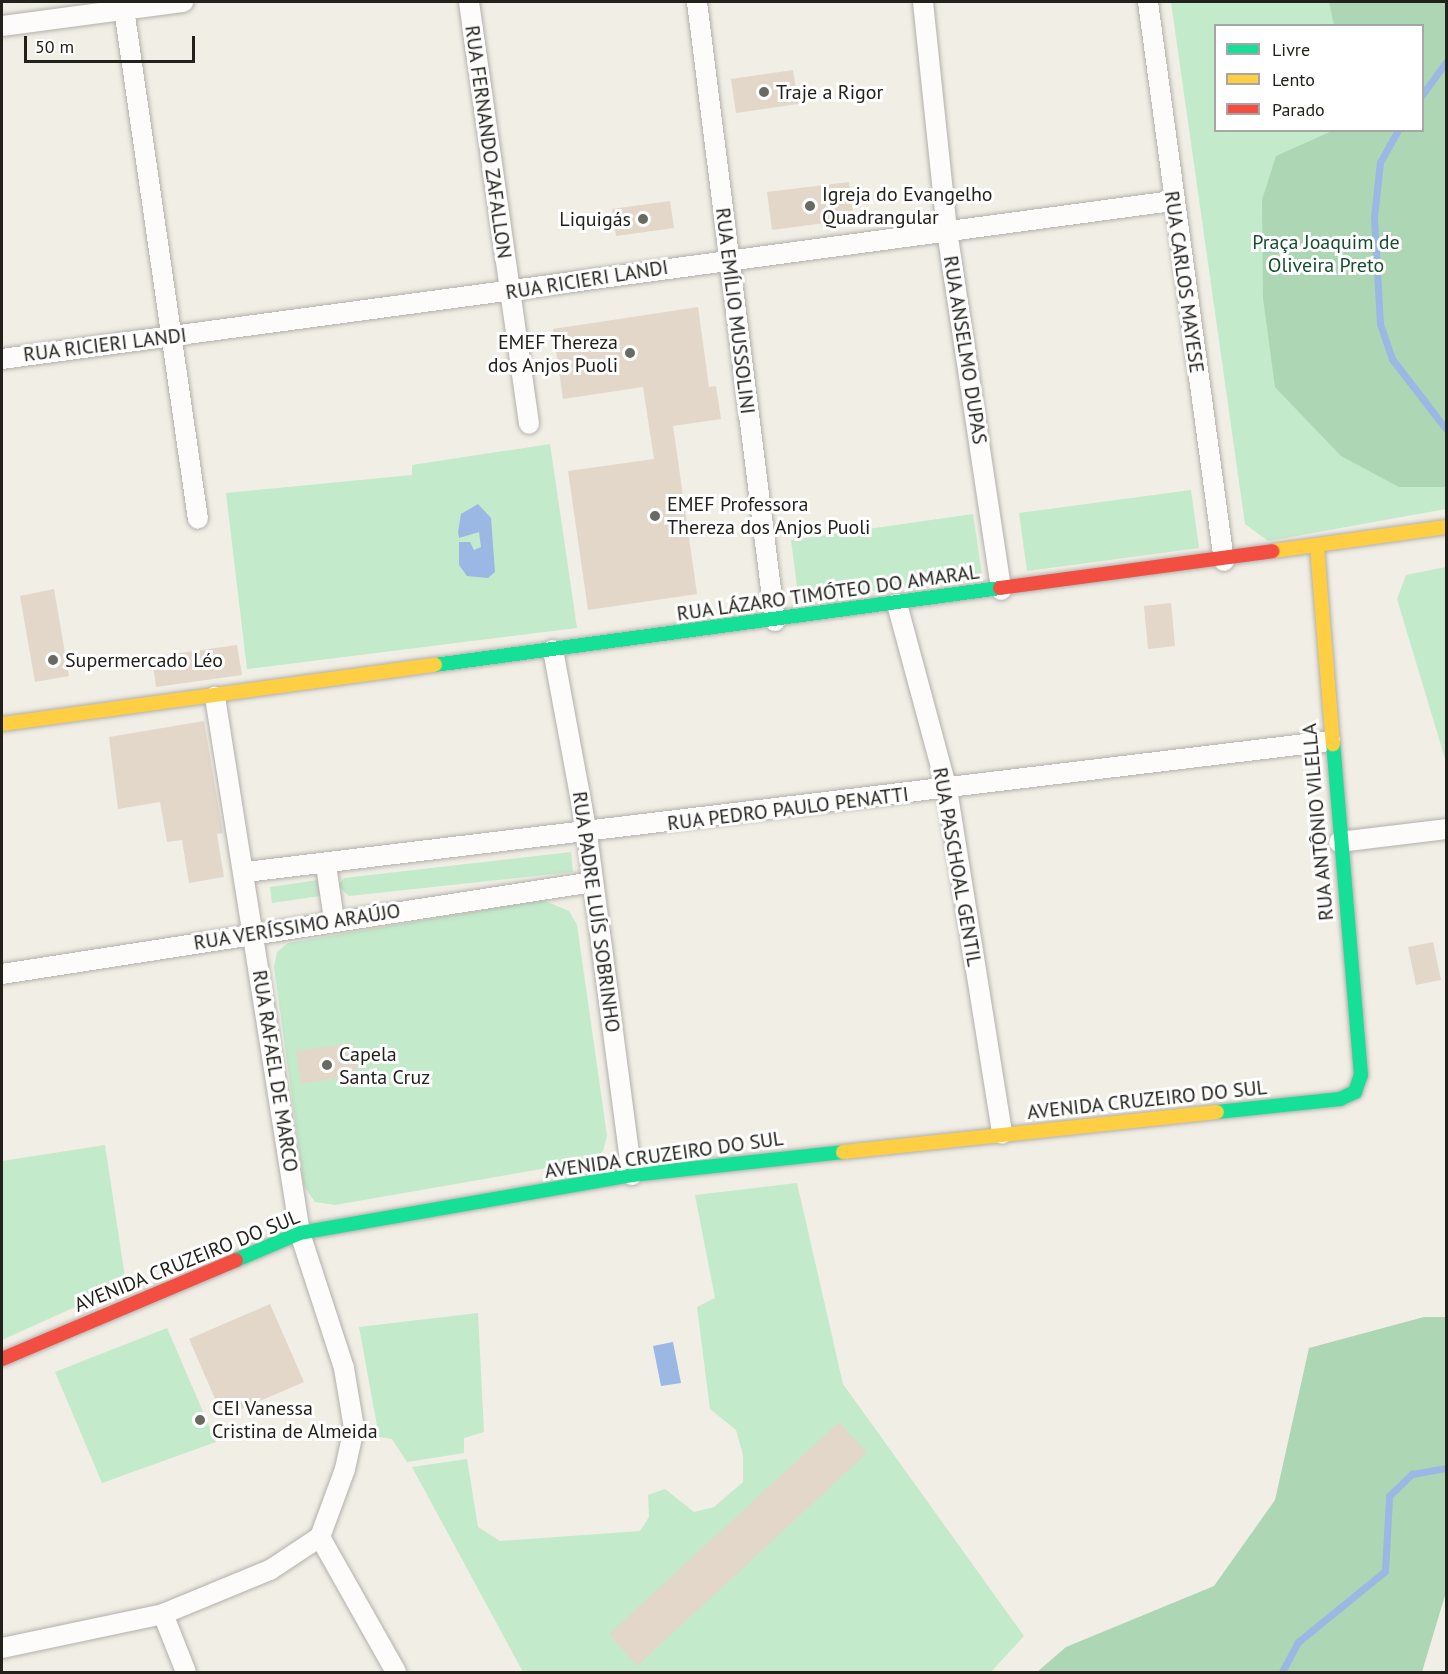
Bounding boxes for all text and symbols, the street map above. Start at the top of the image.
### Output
street label: RUA FERNANDO ZAFALLON [460,23,516,261]
scale bar [27,24,198,62]
legend [1214,24,1424,132]
text: 50 m [35,35,74,58]
text: Livre [1272,38,1310,61]
text: Lento [1272,68,1315,91]
place label: Traje a Rigor [776,80,883,104]
marker: Traje a Rigor [757,85,771,99]
text: Parado [1272,98,1325,121]
place label: Igreja do Evangelho Quadrangular [822,183,993,230]
street label: RUA CARLOS MAYESE [1159,189,1209,375]
marker: Igreja do Evangelho Quadrangular [803,199,817,213]
street label: RUA EMÍLIO MUSSOLINI [710,206,760,416]
place label: Liquigás [559,207,631,231]
marker: Liquigás [636,212,650,226]
park label: Praça Joaquim de Oliveira Preto [1252,231,1400,278]
street label: RUA ANSELMO DUPAS [938,253,992,447]
street label: RUA RICIERI LANDI [504,255,670,305]
street label: RUA RICIERI LANDI [22,323,188,367]
place label: EMEF Thereza dos Anjos Puoli [487,330,618,377]
marker: EMEF Thereza dos Anjos Puoli [623,346,637,360]
place label: EMEF Professora Thereza dos Anjos Puoli [667,492,871,539]
marker: EMEF Professora Thereza dos Anjos Puoli [648,509,662,523]
street label: RUA LÁZARO TIMÓTEO DO AMARAL [674,560,982,626]
place label: Supermercado Léo [65,648,223,672]
marker: Supermercado Léo [46,653,60,667]
street label: RUA ANTÔNIO VILELLA [1297,721,1339,923]
street label: RUA PASCHOAL GENTIL [928,765,986,969]
street label: RUA PEDRO PAULO PENATTI [666,782,910,836]
street label: RUA PADRE LUÍS SOBRINHO [567,789,625,1035]
street label: RUA VERÍSSIMO ARAÚJO [191,899,403,955]
street label: RUA RAFAEL DE MARCO [247,968,303,1174]
place label: Capela Santa Cruz [339,1042,430,1089]
marker: Capela Santa Cruz [320,1058,334,1072]
street label: AVENIDA CRUZEIRO DO SUL [1026,1075,1268,1125]
street label: AVENIDA CRUZEIRO DO SUL [543,1126,785,1184]
street label: AVENIDA CRUZEIRO DO SUL [70,1205,304,1317]
place label: CEI Vanessa Cristina de Almeida [212,1396,378,1443]
marker: CEI Vanessa Cristina de Almeida [193,1413,207,1427]

